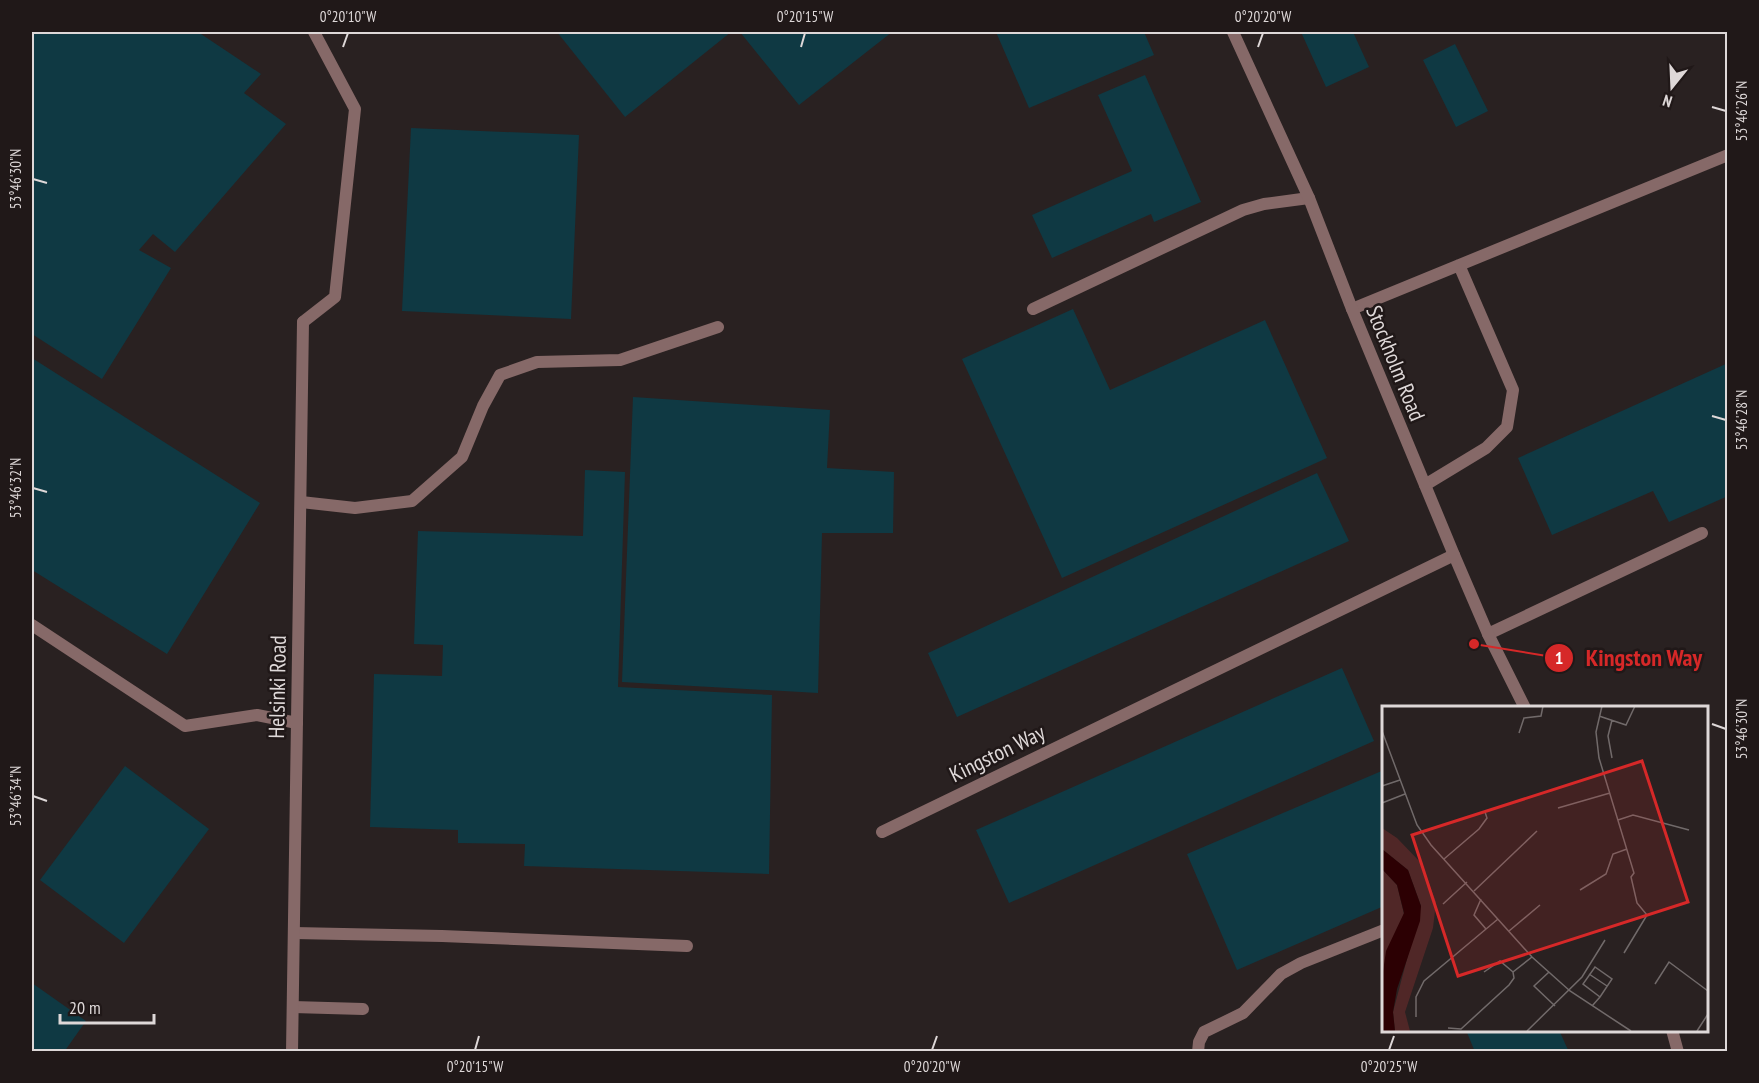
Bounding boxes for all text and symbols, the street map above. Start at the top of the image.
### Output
text: 0°20'10"W [320,7,376,26]
text: 0°20'15"W [777,7,833,26]
text: 0°20'20"W [1235,7,1291,26]
north arrow [1642,57,1702,117]
text: 53°46'26"N [1732,81,1751,141]
text: N [1660,90,1675,112]
text: 53°46'30"N [6,149,25,209]
street label: Stockholm Road [1360,301,1432,425]
text: 53°46'28"N [1732,390,1751,450]
text: 53°46'32"N [6,458,25,518]
street label: Helsinki Road [262,635,292,739]
callout: Kingston Way [1544,637,1715,679]
text: Kingston Way [1586,642,1703,673]
text: 1 [1555,646,1563,669]
text: 53°46'30"N [1732,699,1751,759]
inset map [1382,706,1708,1032]
street label: Kingston Way [945,718,1050,788]
text: 53°46'34"N [6,766,25,826]
scale bar [60,987,154,1025]
text: 20 m [69,996,101,1019]
text: 0°20'15"W [447,1057,503,1076]
text: 0°20'20"W [904,1057,960,1076]
text: 0°20'25"W [1361,1057,1417,1076]

